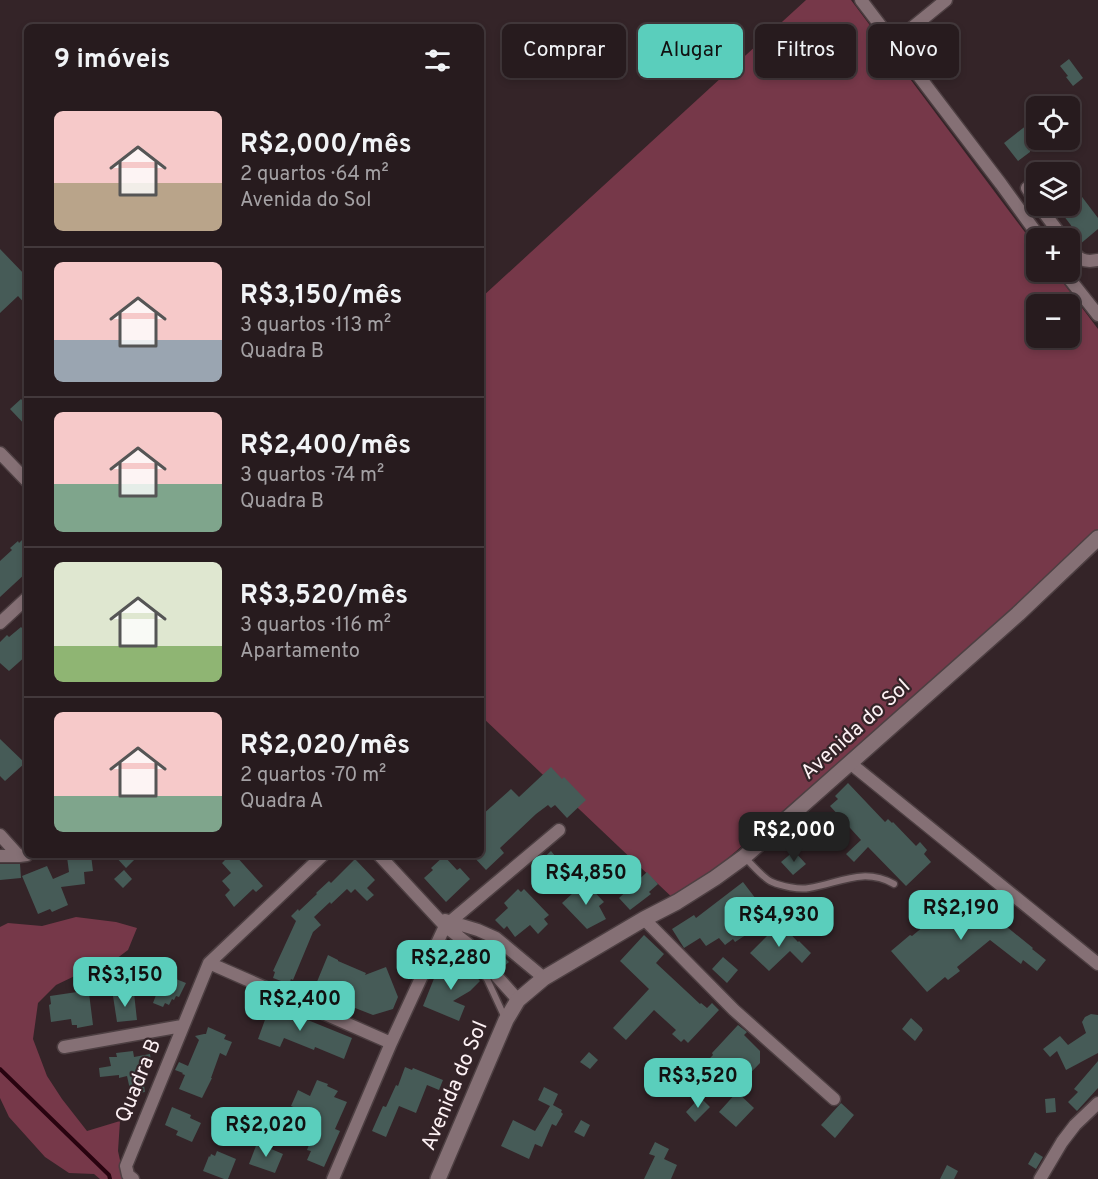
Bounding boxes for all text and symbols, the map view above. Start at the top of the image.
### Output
chip: Comprar [502,24,626,78]
chip: Alugar [638,24,743,78]
chip: Filtros [755,24,856,78]
chip: Novo [868,24,959,78]
text: 9 imóveis [54,44,170,77]
icon: filters [421,44,454,77]
map controls [1026,96,1080,348]
button: locate [1026,96,1080,150]
text: R$2,000/mês [240,129,411,162]
icon: home [102,135,174,207]
text: 2 quartos · 64 m² [240,162,389,188]
button: layers [1026,162,1080,216]
text: Avenida do Sol [240,188,372,214]
button: + [1026,228,1080,282]
text: R$3,150/mês [240,280,402,313]
icon: home [102,286,174,358]
button: − [1026,294,1080,348]
text: 3 quartos · 113 m² [240,313,391,339]
text: Quadra B [240,339,324,365]
text: R$2,400/mês [240,430,411,463]
icon: home [102,436,174,508]
text: 3 quartos · 74 m² [240,463,384,489]
text: Quadra B [240,489,324,515]
text: R$3,520/mês [240,580,408,613]
icon: home [102,586,174,658]
text: 3 quartos · 116 m² [240,613,391,639]
text: Apartamento [240,639,360,665]
street label: Avenida do Sol [796,674,916,786]
text: R$2,020/mês [240,730,410,763]
icon: home [102,736,174,808]
text: 2 quartos · 70 m² [240,763,386,789]
text: Quadra A [240,789,323,815]
pin: R$2,000 [739,812,849,863]
text: R$2,000 [753,818,835,844]
pin: R$4,850 [531,855,641,906]
text: R$4,850 [545,861,627,887]
pin: R$2,190 [906,890,1016,941]
text: R$2,190 [923,896,999,922]
pin: R$4,930 [724,897,834,948]
text: R$4,930 [739,903,819,929]
pin: R$2,280 [396,940,506,991]
text: R$2,280 [411,946,491,972]
pin: R$3,150 [70,957,180,1008]
text: R$3,150 [87,963,163,989]
pin: R$2,400 [245,981,355,1032]
text: R$2,400 [259,987,341,1013]
street label: Avenida do Sol [416,1017,494,1155]
street label: Quadra B [110,1035,168,1127]
pin: R$3,520 [643,1058,753,1109]
text: R$3,520 [658,1064,738,1090]
pin: R$2,020 [211,1107,321,1158]
text: R$2,020 [225,1113,307,1139]

